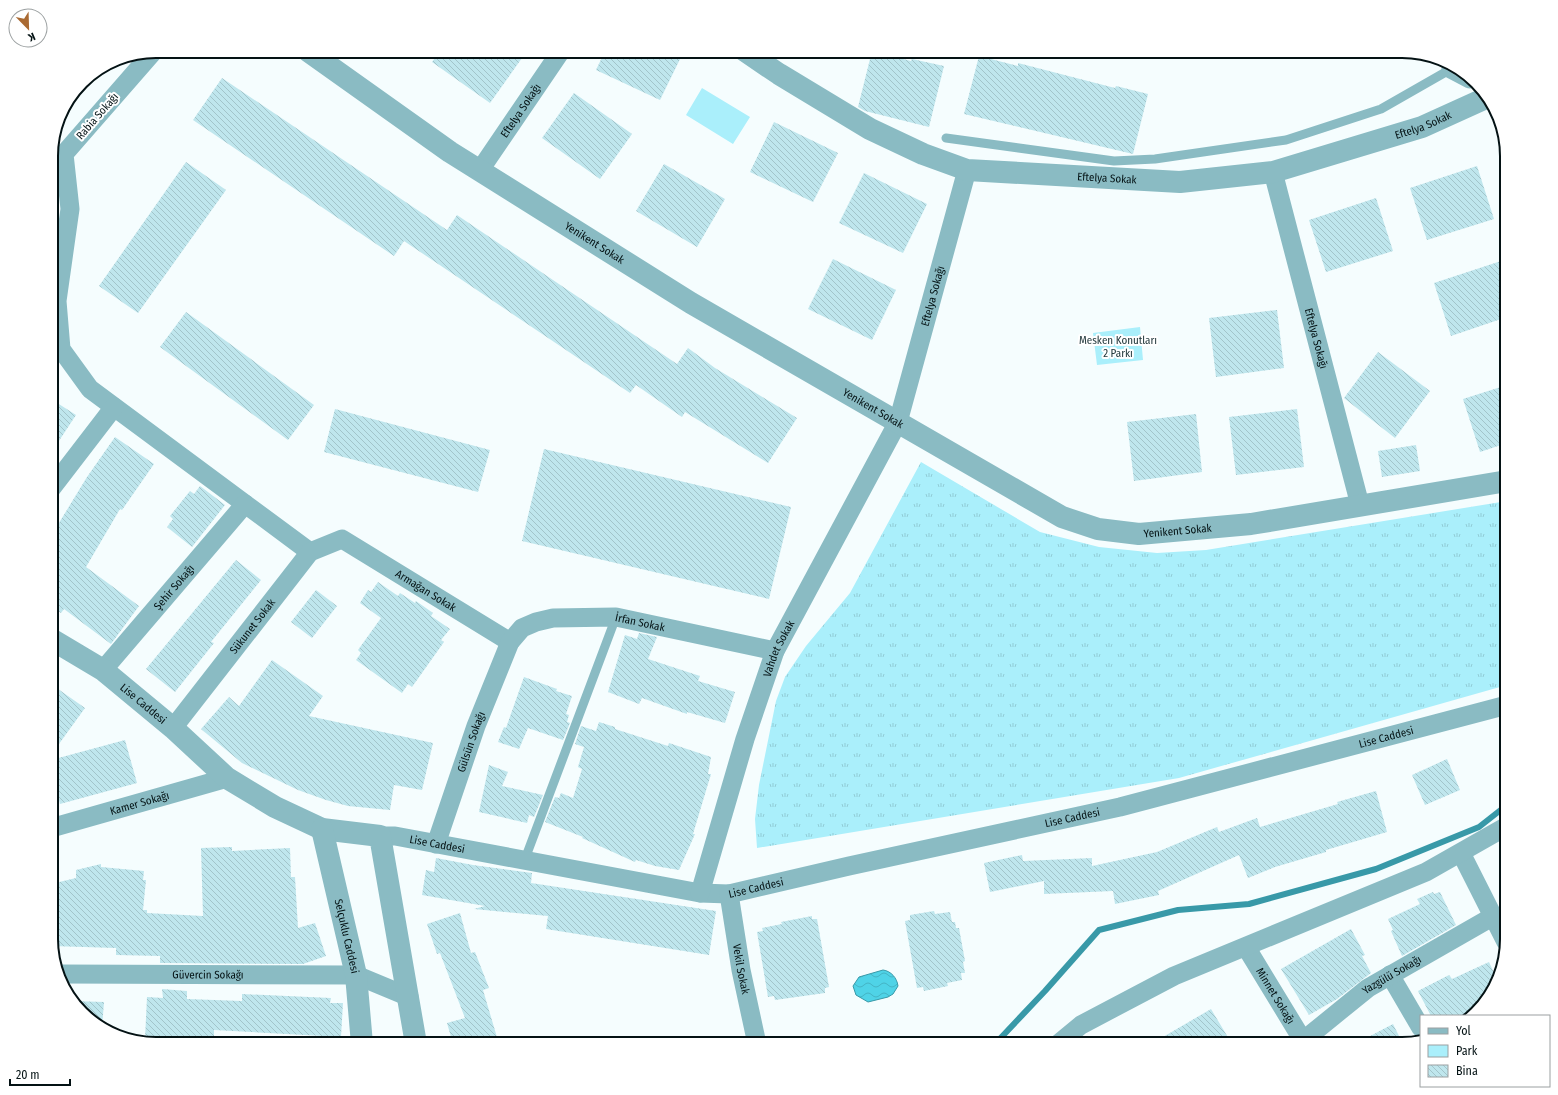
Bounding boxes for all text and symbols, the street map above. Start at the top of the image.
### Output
north arrow [8,8,48,48]
text: K [26,30,37,44]
street label: Eftelya Sokağı [498,81,544,140]
street label: Rabia Sokağı [74,90,121,142]
street label: Eftelya Sokak [1393,108,1454,142]
street label: Eftelya Sokak [1077,170,1138,187]
street label: Yenikent Sokak [562,219,627,267]
street label: Eftelya Sokağı [918,264,947,328]
street label: Eftelya Sokağı [1302,307,1330,370]
park label: Mesken Konutları 2 Parkı [1079,334,1157,360]
street label: Yenikent Sokak [840,386,906,432]
street label: Yenikent Sokak [1143,521,1213,541]
street label: Şehir Sokağı [151,562,197,613]
street label: Armağan Sokak [393,567,459,615]
street label: Sükunet Sokak [227,596,279,657]
street label: İrfan Sokak [614,610,667,634]
street label: Vahdet Sokak [761,618,798,679]
street label: Lise Caddesi [117,681,169,727]
street label: Gülsün Sokağı [455,710,488,774]
street label: Lise Caddesi [1357,724,1415,751]
street label: Kamer Sokağı [109,789,171,818]
street label: Lise Caddesi [1044,806,1101,830]
street label: Lise Caddesi [408,833,466,856]
street label: Lise Caddesi [727,875,785,901]
street label: Selçuklu Caddesi [331,898,361,975]
street label: Vekil Sokak [730,943,752,996]
street label: Yazgülü Sokağı [1360,953,1424,997]
street label: Minnet Sokağı [1253,966,1297,1026]
street label: Güvercin Sokağı [172,968,244,982]
legend [1420,1015,1550,1087]
text: Yol [1456,1024,1471,1038]
text: Park [1456,1044,1478,1058]
scale bar [10,1061,70,1087]
text: Bina [1456,1064,1478,1078]
text: 20 m [16,1068,40,1082]

